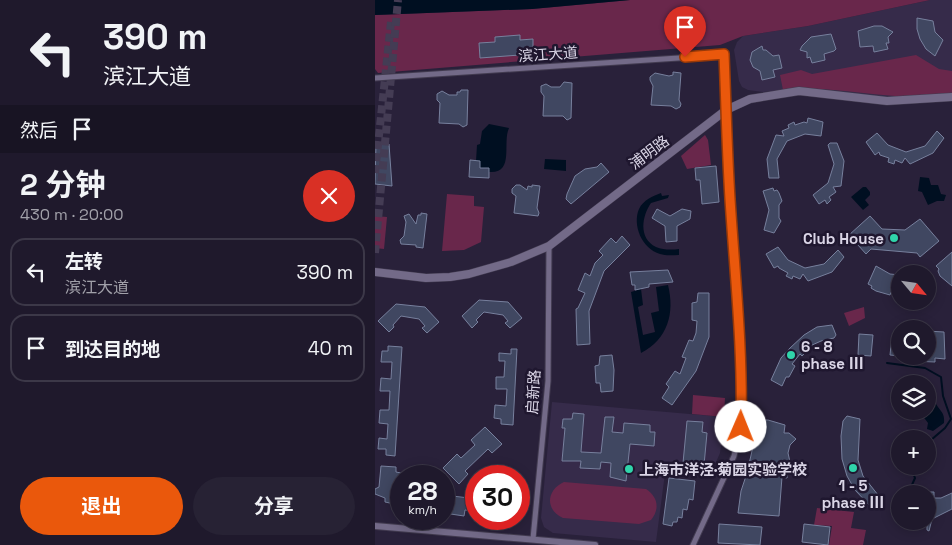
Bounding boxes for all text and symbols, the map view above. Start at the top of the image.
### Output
pin [664,6,706,57]
icon: arrive [671,13,699,41]
text: 390 m [103,15,207,59]
icon: left [20,20,85,85]
street label: 滨江大道 [517,42,579,66]
text: 滨江大道 [103,62,191,90]
icon: arrive [68,115,96,143]
text: 然后 [20,118,58,143]
street label: 浦明路 [625,131,673,173]
text: 2 分钟 [20,165,105,204]
button: close [303,170,355,222]
text: 430 m · 20:00 [20,204,123,225]
place label: Club House [803,229,884,248]
marker: Club House [888,232,900,244]
text: 左转 [65,249,103,274]
icon: left [22,258,50,286]
text: 390 m [296,260,353,285]
north arrow [891,265,936,310]
map controls [891,265,936,530]
text: 滨江大道 [65,277,129,298]
button: search [891,320,936,365]
icon: arrive [22,334,50,362]
text: 40 m [308,336,353,361]
text: 到达目的地 [65,337,160,362]
place label: 6 - 8 phase Ⅲ [801,337,864,373]
marker: 6 - 8 phase Ⅲ [785,349,797,361]
street label: 启新路 [522,369,544,415]
button: layers [891,375,936,420]
position arrow [714,400,766,452]
button: + [891,430,936,475]
place label: 上海市洋泾·菊园实验学校 [639,460,807,479]
marker: 1 - 5 phase Ⅲ [847,462,859,474]
marker: 上海市洋泾·菊园实验学校 [623,463,635,475]
speed limit sign: 30 [465,465,530,530]
text: 28 [408,475,437,507]
place label: 1 - 5 phase Ⅲ [822,476,884,512]
button: 退出 [20,477,183,535]
button: 分享 [193,477,355,535]
button: − [891,485,936,530]
text: km/h [408,502,437,518]

